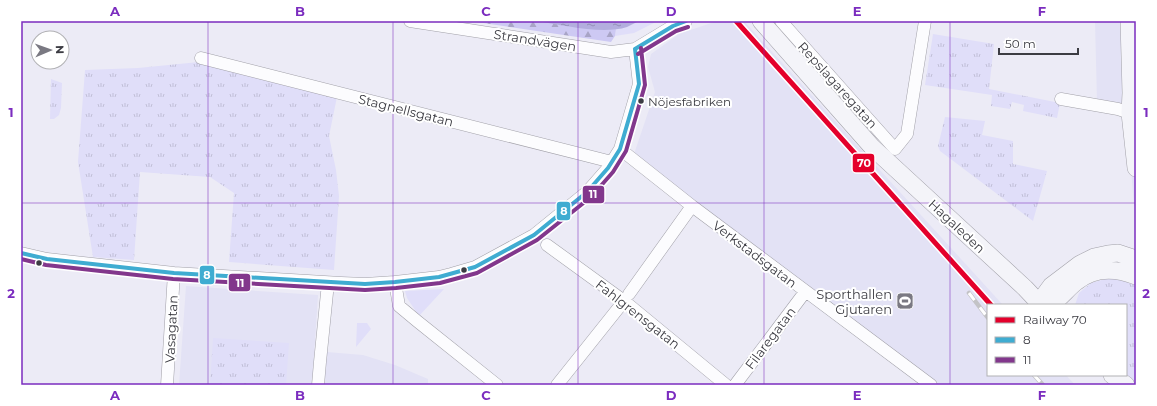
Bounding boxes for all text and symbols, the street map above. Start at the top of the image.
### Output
text: A [109,3,121,19]
text: B [295,3,305,19]
text: C [481,3,491,19]
text: D [666,3,677,19]
text: E [853,3,862,19]
text: F [1038,3,1046,19]
street label: Strandvägen [493,26,577,54]
north arrow [30,30,70,70]
scale bar [999,30,1078,56]
text: 50 m [1005,36,1036,51]
street label: Repslagaregatan [795,38,881,132]
text: N [53,45,67,54]
street label: Stagnellsgatan [357,90,455,130]
place label: Nöjesfabriken [648,94,731,109]
marker: Nöjesfabriken [636,96,646,106]
text: 1 [8,104,14,120]
text: 1 [1143,104,1149,120]
line badge: 70 [852,153,875,173]
text: 70 [857,156,872,170]
line badge: 11 [582,185,605,204]
text: 11 [589,187,597,201]
street label: Hagaleden [925,196,989,256]
line badge: 8 [556,201,571,221]
text: 8 [560,204,568,218]
street label: Verkstadsgatan [710,217,800,291]
unlabelled marker [34,258,44,268]
line badge: 8 [199,265,215,285]
unlabelled marker [459,265,469,275]
text: 8 [203,268,211,282]
line badge: 11 [228,273,251,292]
text: 11 [236,276,244,290]
street label: Fahlgrensgatan [593,276,683,352]
text: 2 [7,285,15,301]
text: 2 [1142,285,1150,301]
place label: Sporthallen Gjutaren [816,286,892,317]
sports icon: Sporthallen Gjutaren [895,291,915,311]
street label: Vasagatan [161,295,181,363]
street label: Filaregatan [741,304,799,372]
legend [987,304,1127,376]
text: Railway 70 [1023,312,1087,327]
text: 8 [1023,332,1031,347]
text: 11 [1023,352,1032,367]
text: A [109,387,121,403]
text: B [295,387,305,403]
text: C [481,387,491,403]
text: D [666,387,677,403]
text: E [853,387,862,403]
text: F [1038,387,1046,403]

